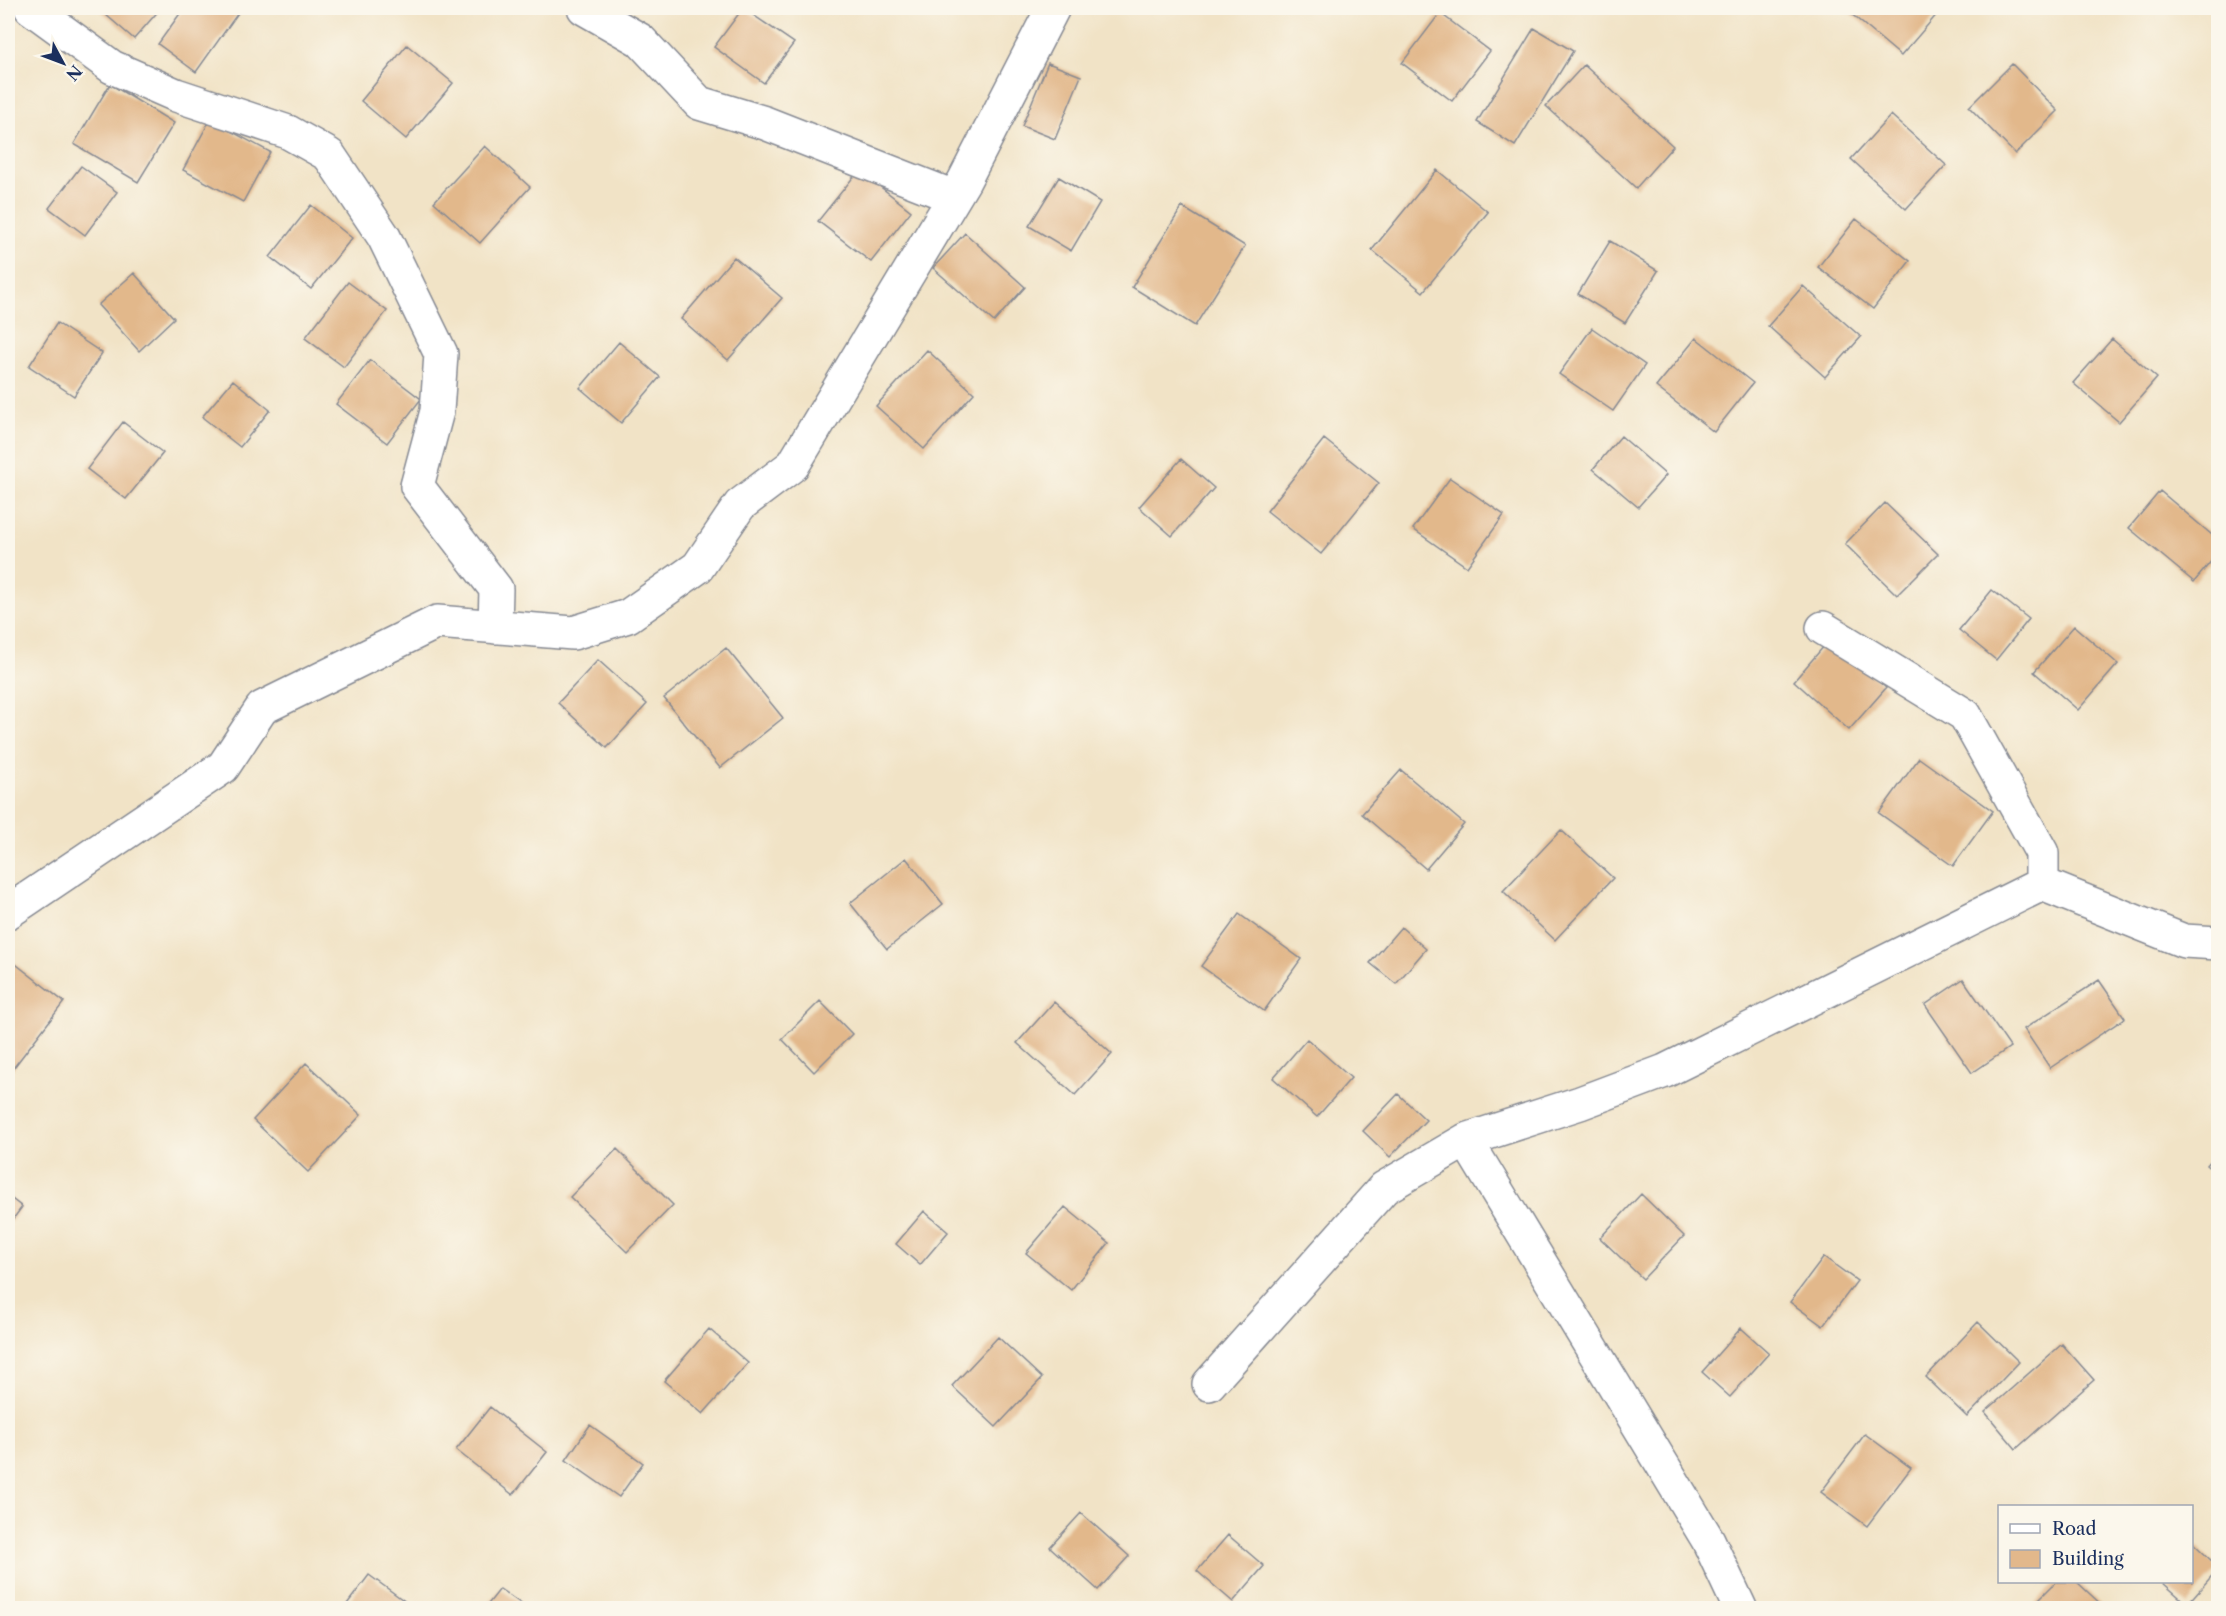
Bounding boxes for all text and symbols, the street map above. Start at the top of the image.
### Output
north arrow [33,33,93,93]
text: N [62,61,86,85]
legend [1998,1505,2193,1583]
text: Road [2052,1518,2097,1540]
text: Building [2052,1548,2124,1570]

